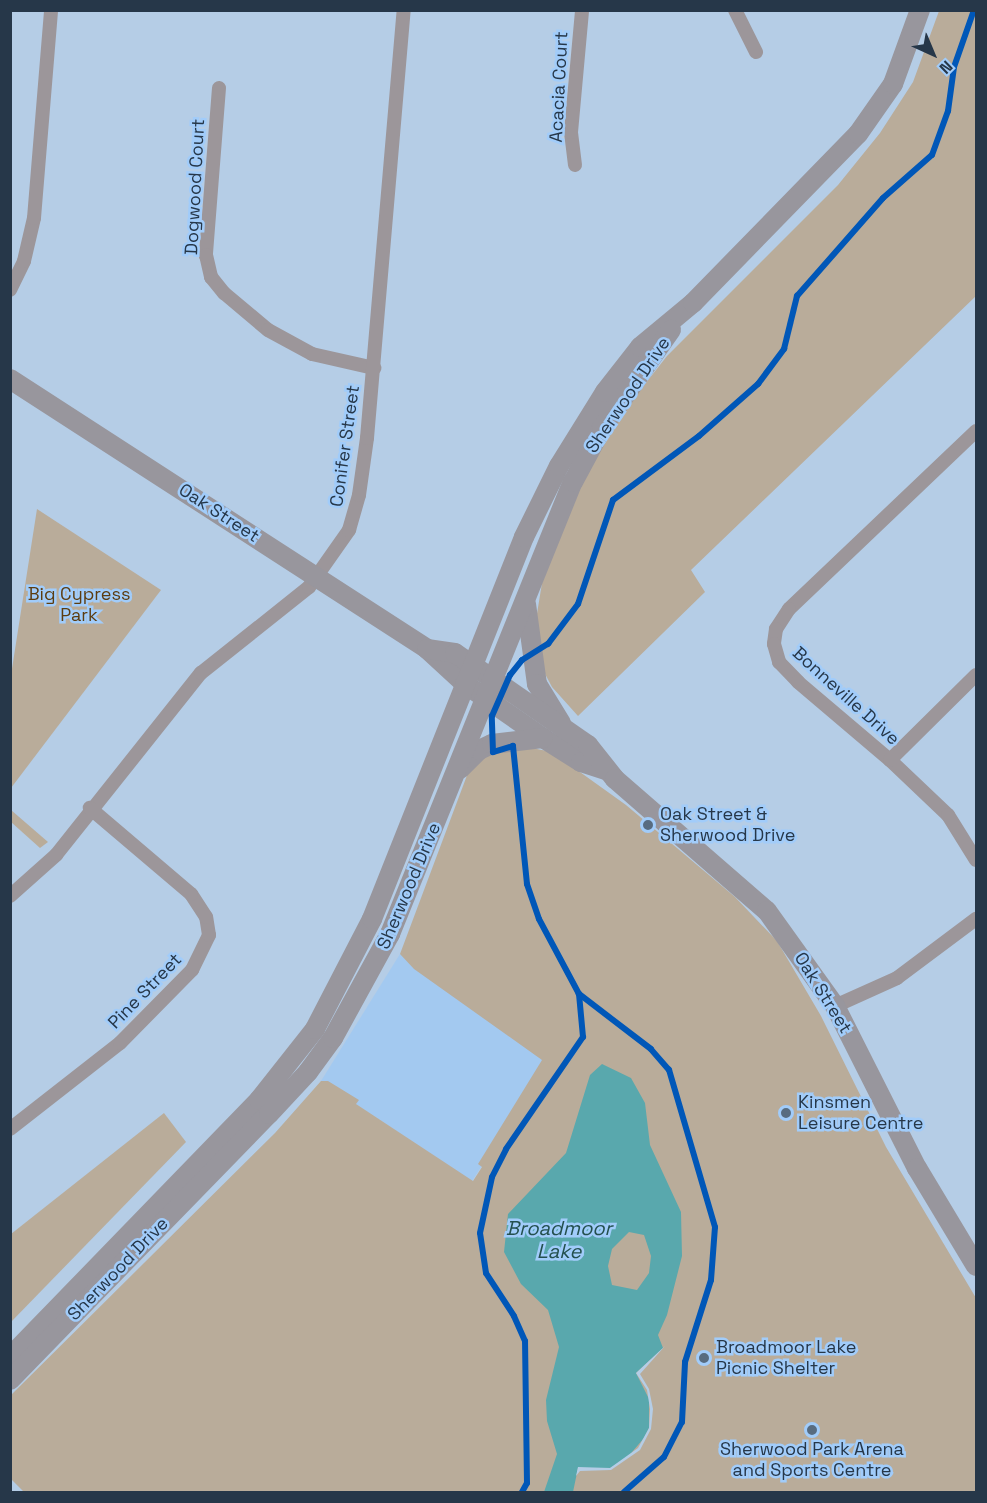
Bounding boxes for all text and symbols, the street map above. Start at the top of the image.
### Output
north arrow [903,24,963,84]
street label: Acacia Court [545,31,573,143]
text: N [935,56,957,79]
street label: Dogwood Court [181,118,209,256]
street label: Sherwood Drive [581,333,675,457]
street label: Conifer Street [326,384,364,508]
street label: Oak Street [175,479,263,547]
park label: Big Cypress Park [28,584,130,626]
street label: Bonneville Drive [788,642,904,750]
place label: Oak Street & Sherwood Drive [660,804,795,846]
marker: Oak Street & Sherwood Drive [641,818,655,832]
street label: Sherwood Drive [373,819,445,953]
street label: Oak Street [790,948,856,1038]
street label: Pine Street [104,949,186,1033]
place label: Kinsmen Leisure Centre [798,1092,923,1134]
marker: Kinsmen Leisure Centre [779,1106,793,1120]
street label: Sherwood Drive [63,1213,173,1325]
water label: Broadmoor Lake [506,1217,612,1264]
place label: Broadmoor Lake Picnic Shelter [716,1337,856,1380]
marker: Broadmoor Lake Picnic Shelter [697,1351,711,1365]
marker: Sherwood Park Arena and Sports Centre [805,1423,819,1437]
place label: Sherwood Park Arena and Sports Centre [720,1439,904,1482]

